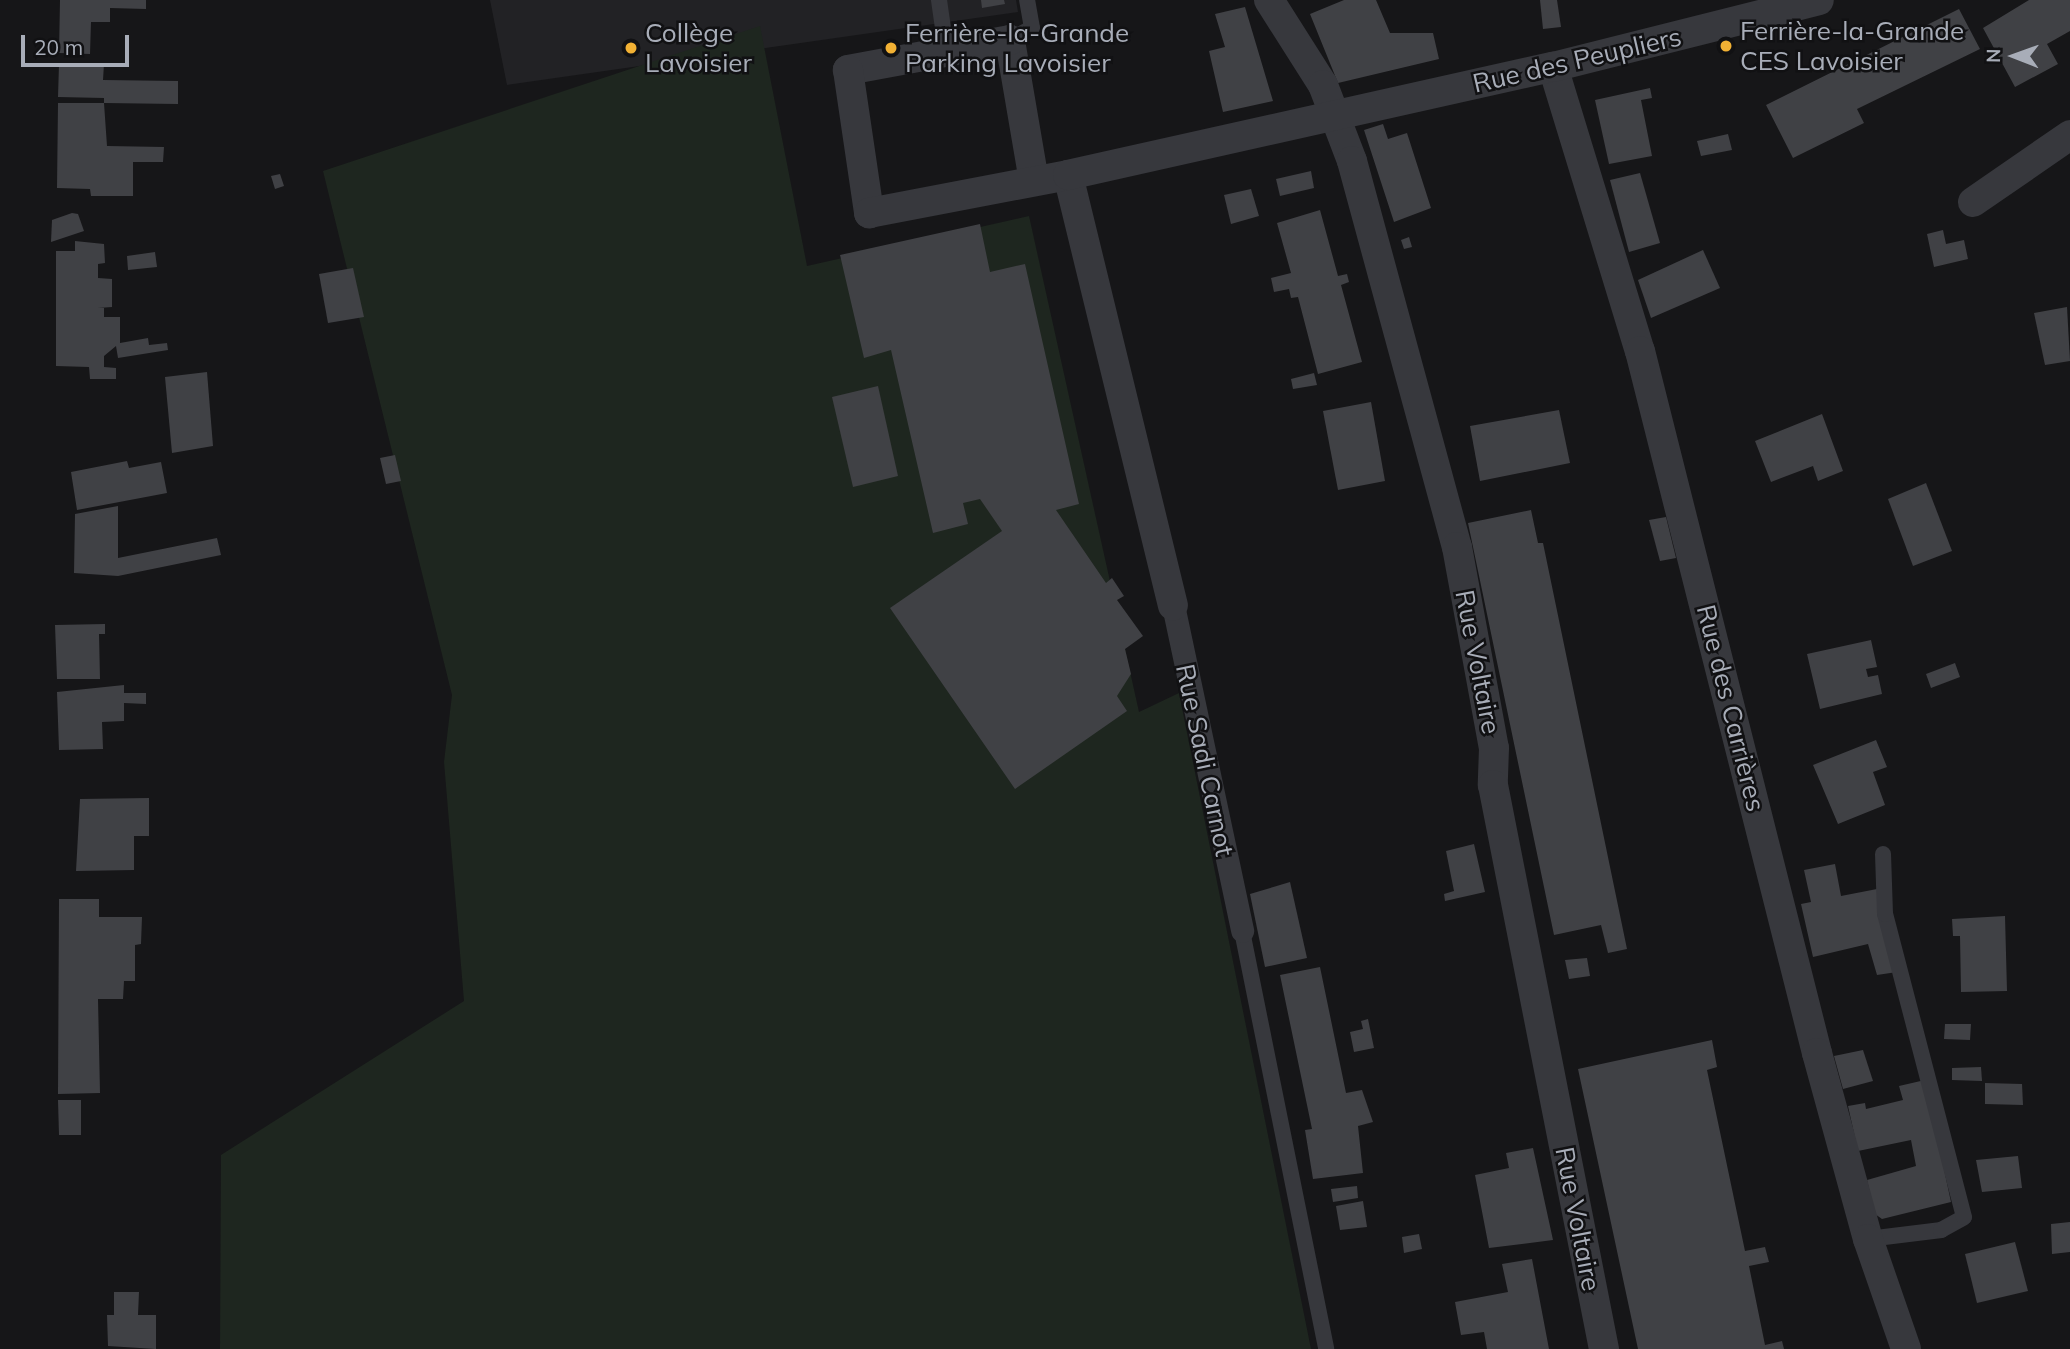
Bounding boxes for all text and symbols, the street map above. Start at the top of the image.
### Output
place label: Ferrière-la-Grande CES Lavoisier [1740,15,1964,76]
place label: Collège Lavoisier [645,17,752,78]
place label: Ferrière-la-Grande Parking Lavoisier [905,17,1129,78]
scale bar [24,21,133,65]
street label: Rue des Peupliers [1470,21,1684,99]
north arrow [1979,21,2049,91]
text: 20 m [34,34,83,60]
marker: Ferrière-la-Grande CES Lavoisier [1718,38,1734,54]
marker: Collège Lavoisier [623,40,639,56]
marker: Ferrière-la-Grande Parking Lavoisier [883,40,899,56]
text: N [1981,48,2005,63]
street label: Rue Voltaire [1449,587,1507,737]
street label: Rue des Carrières [1690,601,1772,815]
street label: Rue Sadi Carnot [1169,661,1241,859]
street label: Rue Voltaire [1549,1144,1607,1294]

